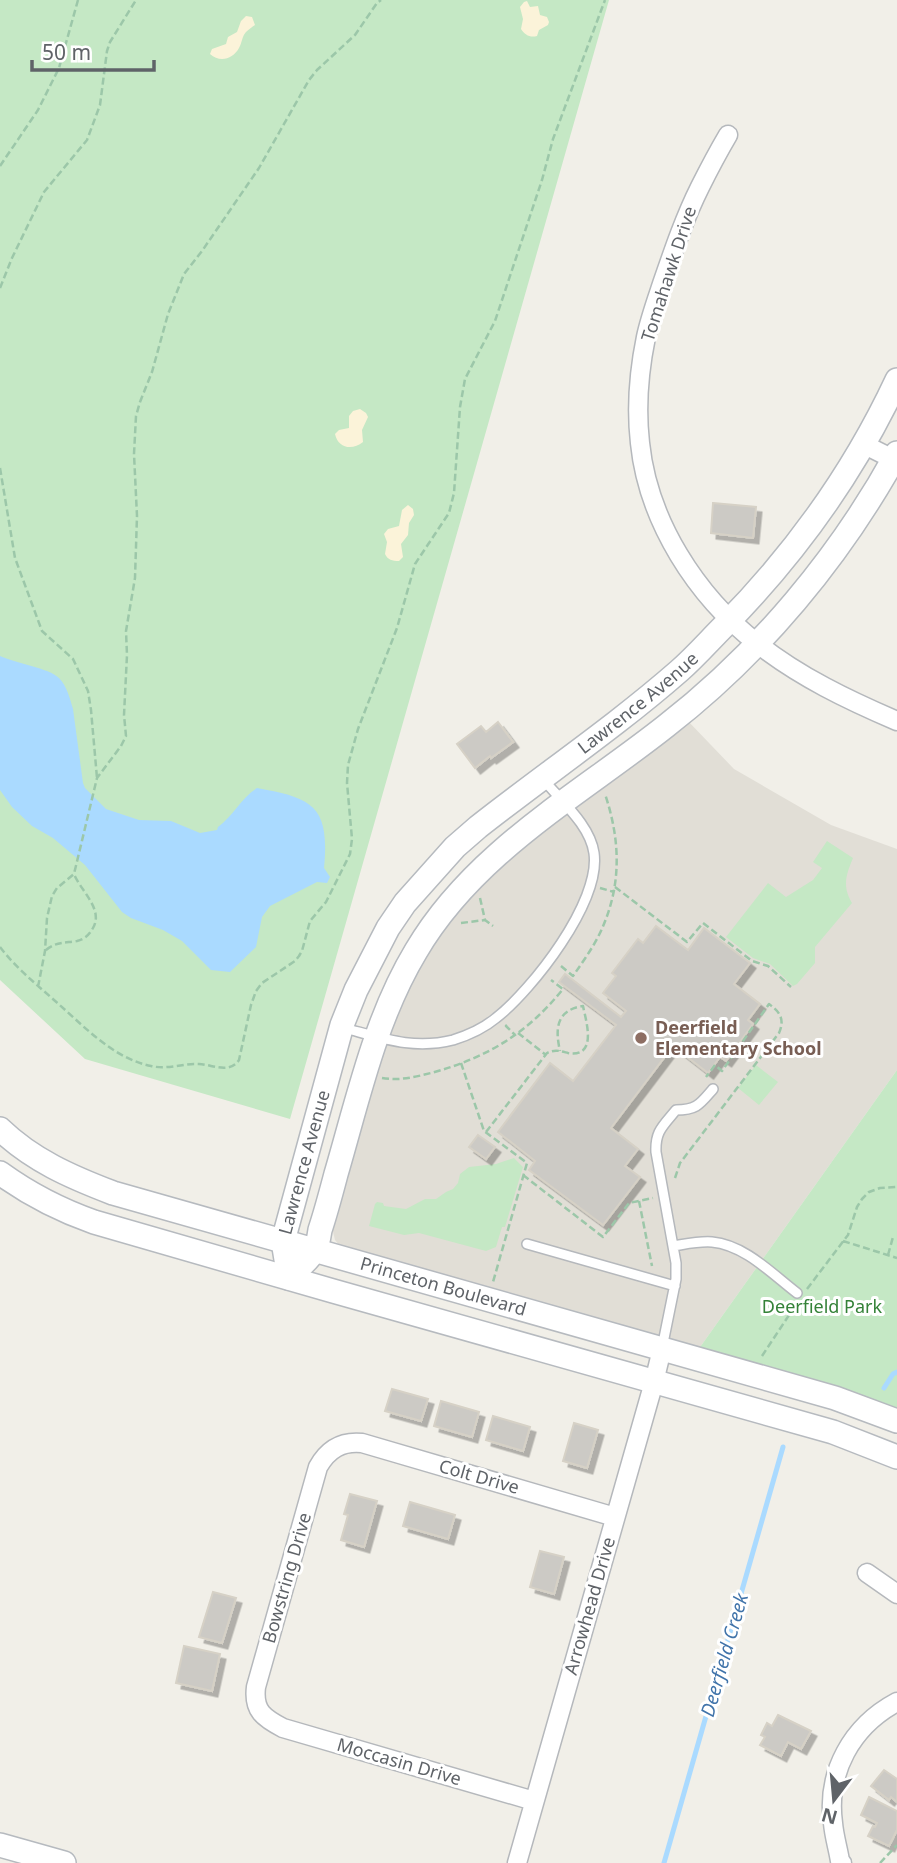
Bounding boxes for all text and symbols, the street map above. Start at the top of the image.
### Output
scale bar [32,28,154,72]
text: 50 m [42,38,91,66]
street label: Tomahawk Drive [635,203,701,344]
street label: Lawrence Avenue [572,646,703,759]
place label: Deerfield Elementary School [655,1015,822,1060]
marker: Deerfield Elementary School [633,1030,649,1046]
street label: Lawrence Avenue [272,1087,335,1237]
street label: Princeton Boulevard [358,1251,529,1321]
park label: Deerfield Park [762,1294,883,1318]
street label: Colt Drive [436,1453,522,1499]
street label: Bowstring Drive [256,1510,316,1646]
street label: Arrowhead Drive [558,1534,620,1677]
water label: Deerfield Creek [694,1590,754,1720]
street label: Moccasin Drive [334,1732,464,1790]
north arrow [799,1765,869,1835]
text: N [818,1802,840,1831]

